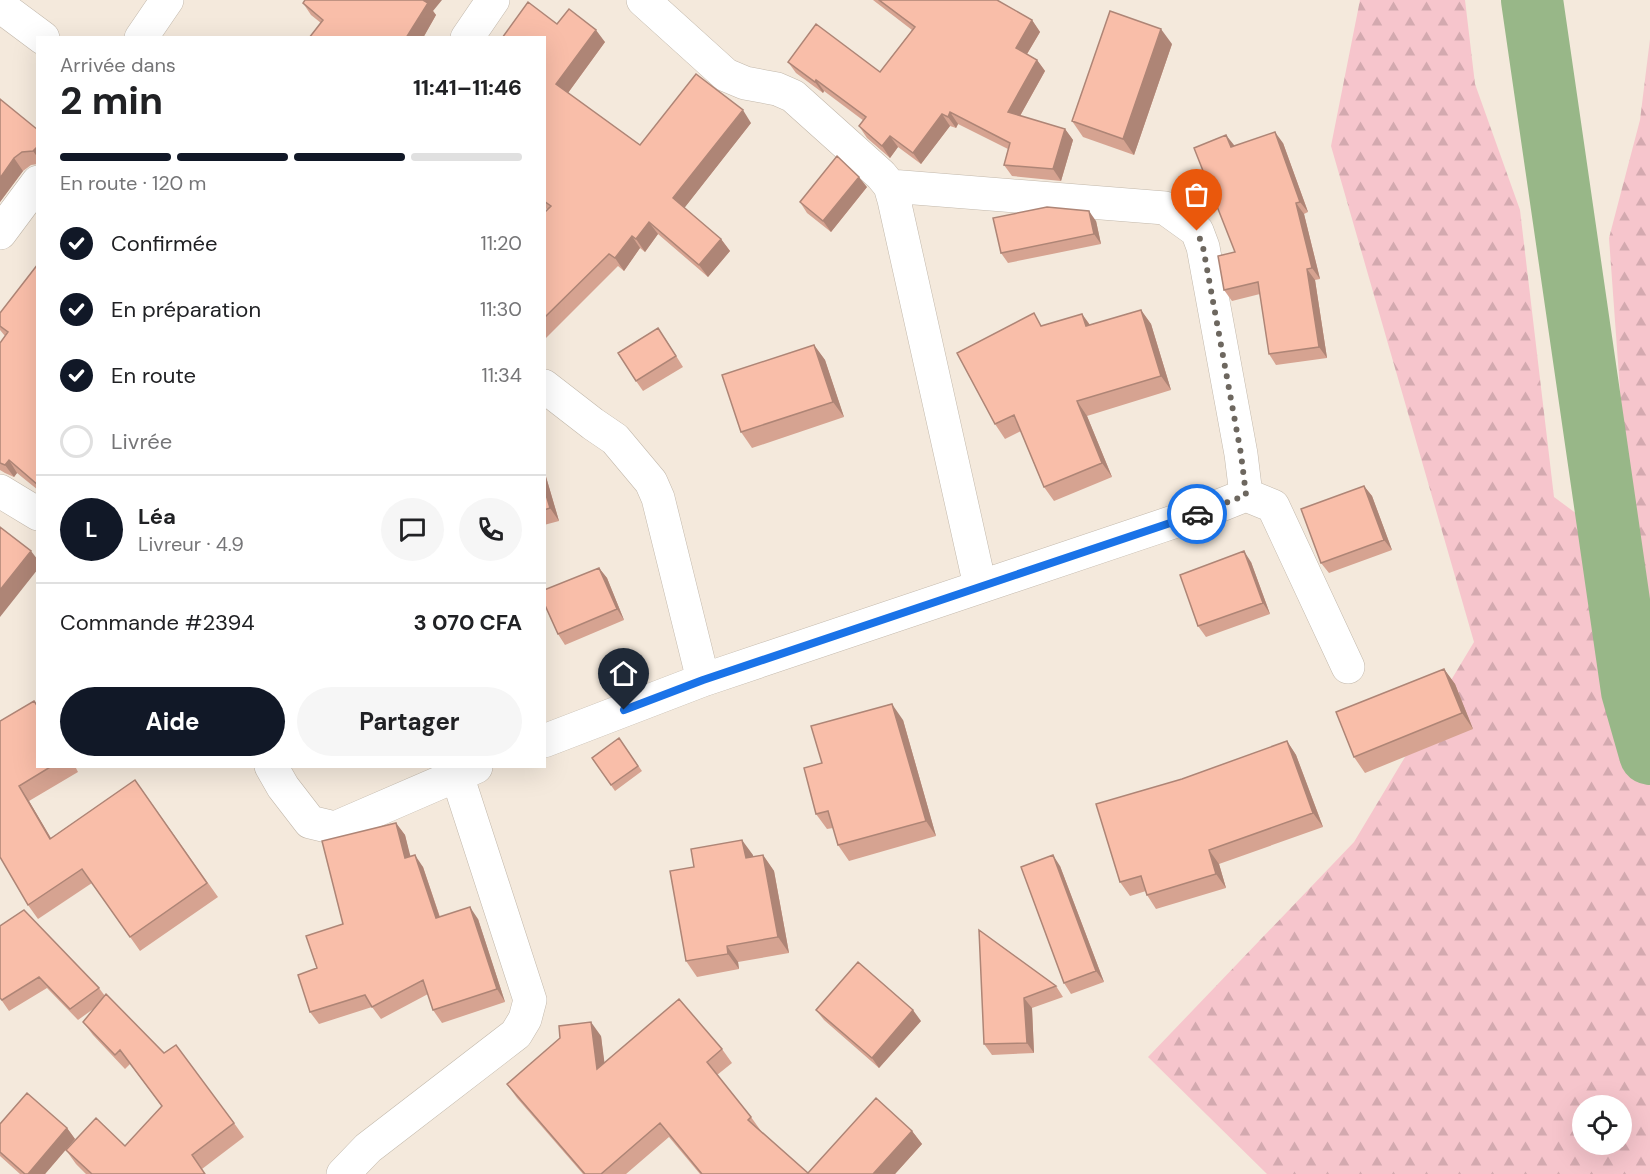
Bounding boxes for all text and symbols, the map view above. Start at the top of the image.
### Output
text: Arrivée dans [60,52,176,78]
text: 11:41–11:46 [413,73,522,102]
text: 2 min [60,75,163,126]
pin [1171,169,1222,231]
text: En route · 120 m [60,170,206,196]
icon: bag [1180,178,1213,211]
icon: check [60,227,93,260]
text: Confirmée [111,229,218,258]
text: 11:20 [480,230,522,256]
icon: check [60,293,93,326]
text: En préparation [111,295,261,324]
text: 11:30 [480,296,522,322]
icon: check [60,359,93,392]
text: En route [111,361,196,390]
text: 11:34 [482,362,522,388]
text: Livrée [111,427,172,456]
courier [1167,484,1227,544]
button: chat [381,498,444,561]
button: phone [459,498,522,561]
icon: car [1181,498,1214,531]
text: Léa [138,502,176,531]
text: L [85,515,98,544]
text: Livreur · 4.9 [138,531,244,557]
text: Commande #2394 [60,608,255,637]
text: 3 070 CFA [413,608,522,637]
pin [598,648,649,710]
icon: home [607,657,640,690]
button: Aide [60,687,285,756]
button: Partager [297,687,522,756]
map controls [1572,1095,1632,1155]
button: locate [1572,1095,1632,1155]

